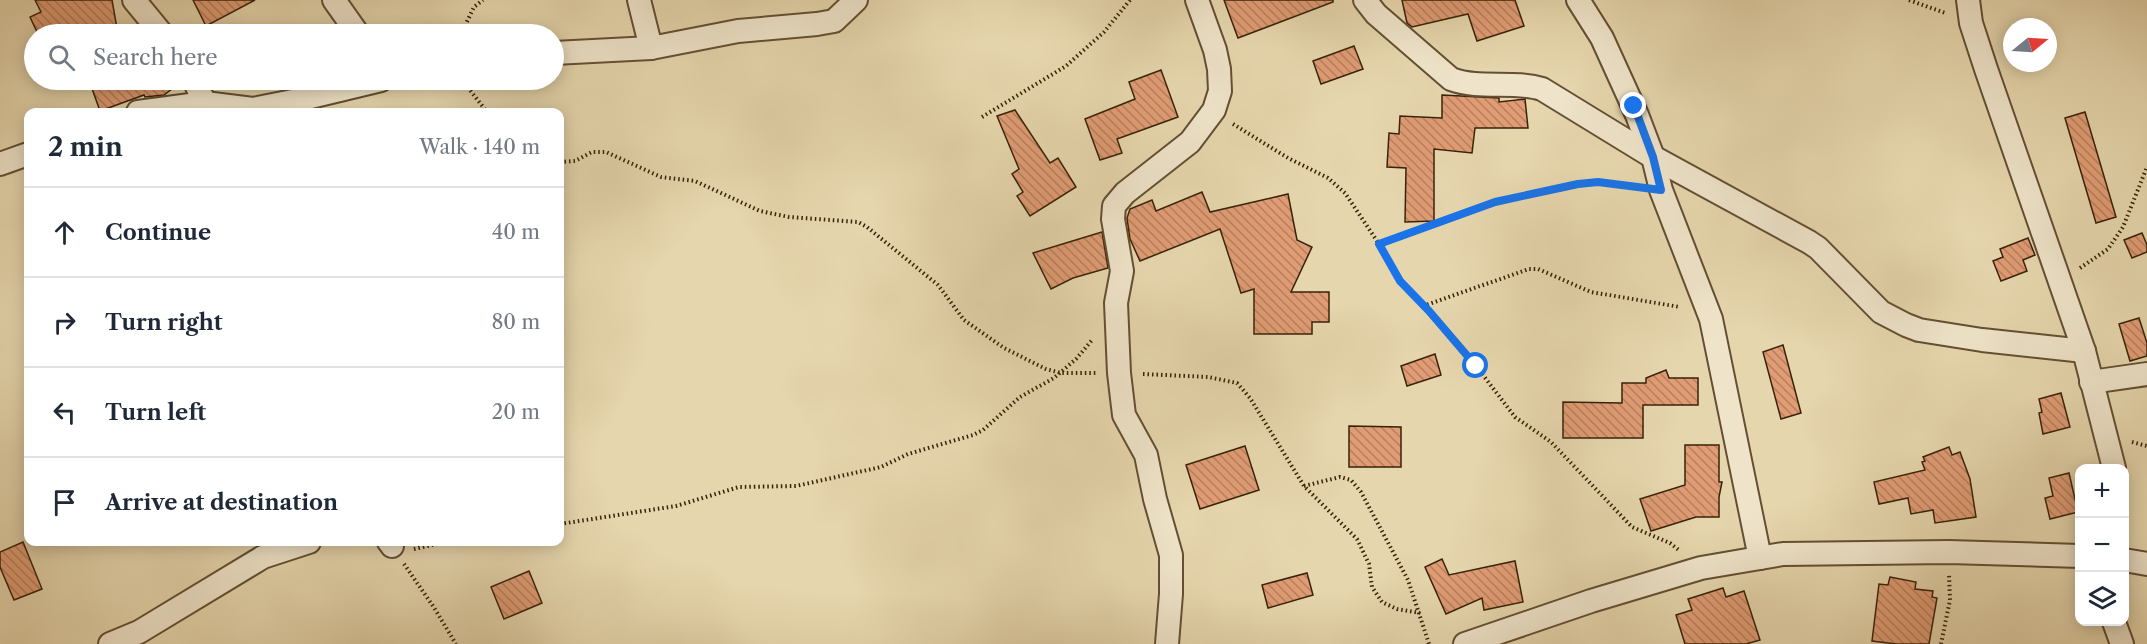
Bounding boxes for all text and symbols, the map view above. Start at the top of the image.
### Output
north arrow [2003,18,2057,72]
search box [24,24,564,90]
icon: search [45,41,78,74]
text: Search here [93,44,218,71]
route end [1620,92,1646,118]
text: 2 min [48,131,123,163]
text: Walk · 140 m [419,135,540,159]
icon: ahead [48,216,81,249]
text: Continue [105,219,211,246]
text: 40 m [492,220,540,244]
icon: right [48,306,81,339]
text: Turn right [105,309,223,336]
text: 80 m [492,310,540,334]
route start [1462,352,1488,378]
icon: left [48,396,81,429]
text: Turn left [105,399,206,426]
text: 20 m [492,400,540,424]
map controls [2075,464,2129,626]
button: + [2075,464,2129,518]
icon: arrive [48,486,81,519]
text: Arrive at destination [105,489,338,516]
button: − [2075,518,2129,572]
button: layers [2075,572,2129,626]

